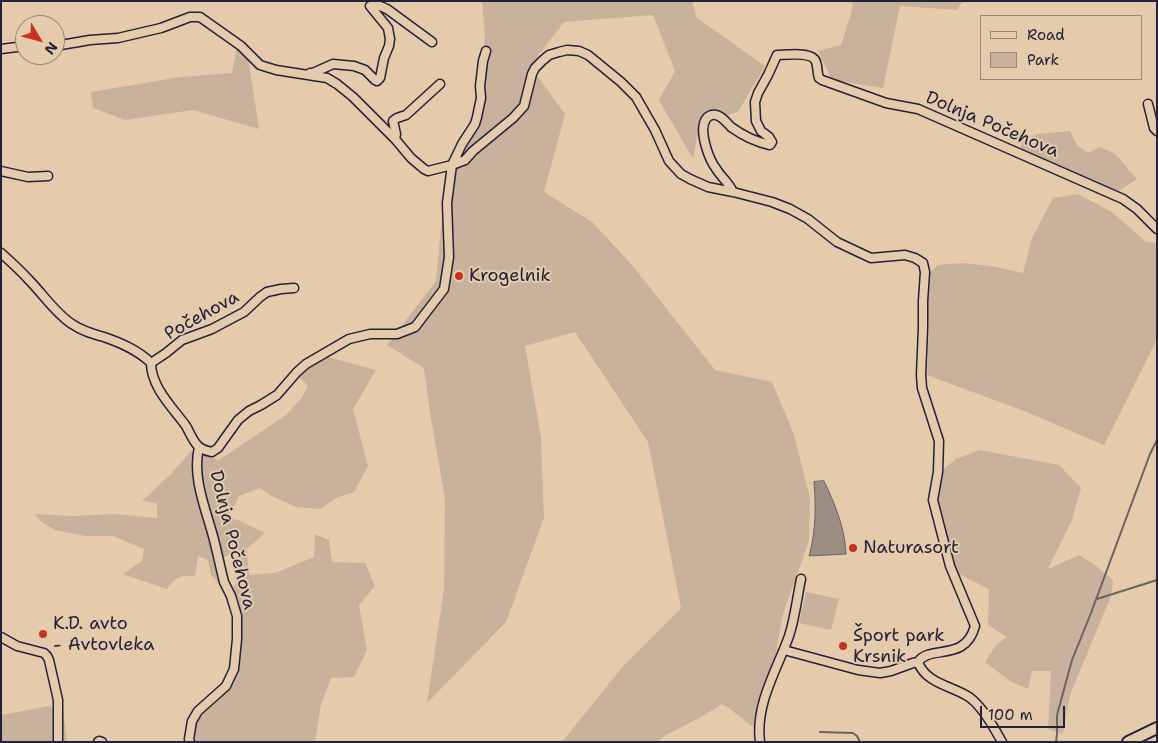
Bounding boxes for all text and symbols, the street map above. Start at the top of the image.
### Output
north arrow [15,15,65,65]
legend [980,15,1143,80]
text: Road [1027,25,1065,45]
text: N [41,39,62,58]
text: Park [1027,50,1059,70]
street label: Dolnja Počehova [922,87,1062,163]
place label: Krogelnik [469,265,551,287]
marker: Krogelnik [453,270,465,282]
street label: Počehova [161,287,243,345]
street label: Dolnja Počehova [204,468,260,612]
place label: Naturasort [863,537,959,559]
marker: Naturasort [847,542,859,554]
place label: K.D. avto - Avtovleka [53,613,154,656]
place label: Šport park Krsnik [853,625,945,668]
marker: K.D. avto - Avtovleka [37,628,49,640]
marker: Šport park Krsnik [837,640,849,652]
scale bar [983,696,1068,728]
text: 100 m [988,705,1033,725]

